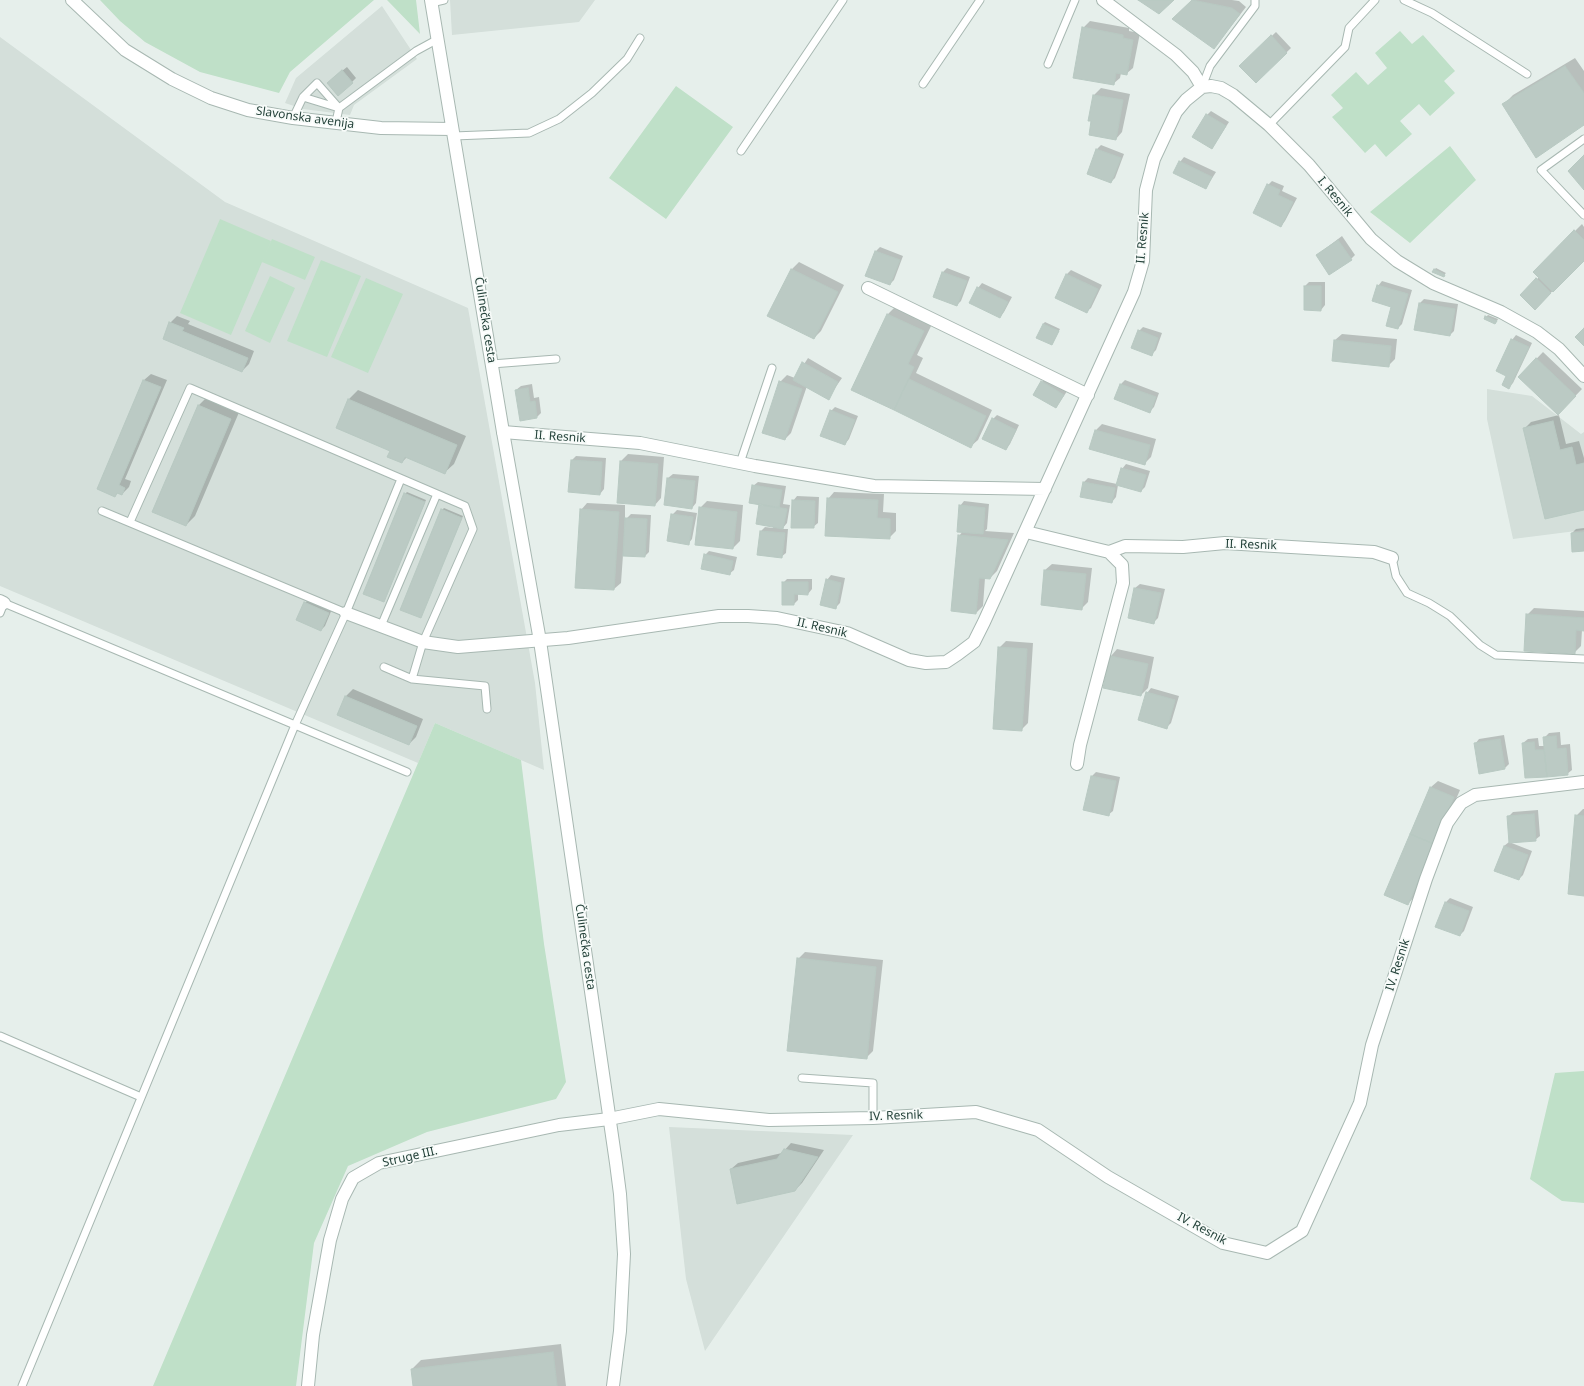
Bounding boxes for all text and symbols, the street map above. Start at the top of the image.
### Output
street label: Slavonska avenija [255,104,355,132]
street label: I. Resnik [1314,174,1356,220]
street label: II. Resnik [1134,212,1152,264]
street label: Čulinečka cesta [471,276,499,364]
street label: II. Resnik [534,428,586,446]
street label: II. Resnik [1225,537,1277,553]
street label: II. Resnik [795,615,849,641]
street label: Čulinečka cesta [572,903,598,991]
street label: IV. Resnik [1383,937,1413,993]
street label: IV. Resnik [869,1108,923,1124]
street label: Struge III. [381,1144,439,1170]
street label: IV. Resnik [1175,1210,1229,1248]

